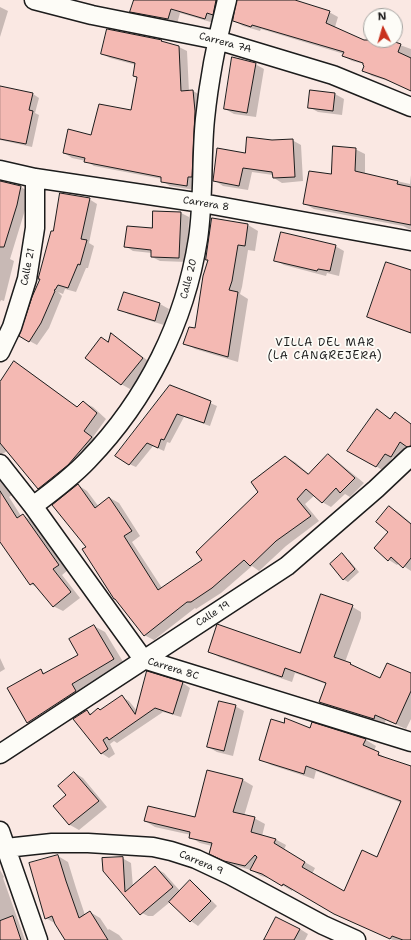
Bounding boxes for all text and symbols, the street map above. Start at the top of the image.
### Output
north arrow [363,8,403,48]
text: N [377,9,387,24]
street label: Carrera 7A [198,30,252,56]
street label: Carrera 8 [182,194,230,214]
street label: Calle 21 [18,247,38,287]
street label: Calle 20 [178,258,200,300]
district label: VILLA DEL MAR (LA CANGREJERA) [268,336,382,362]
street label: Calle 19 [194,599,232,629]
street label: Carrera 8C [146,656,200,682]
street label: Carrera 9 [177,848,225,878]

